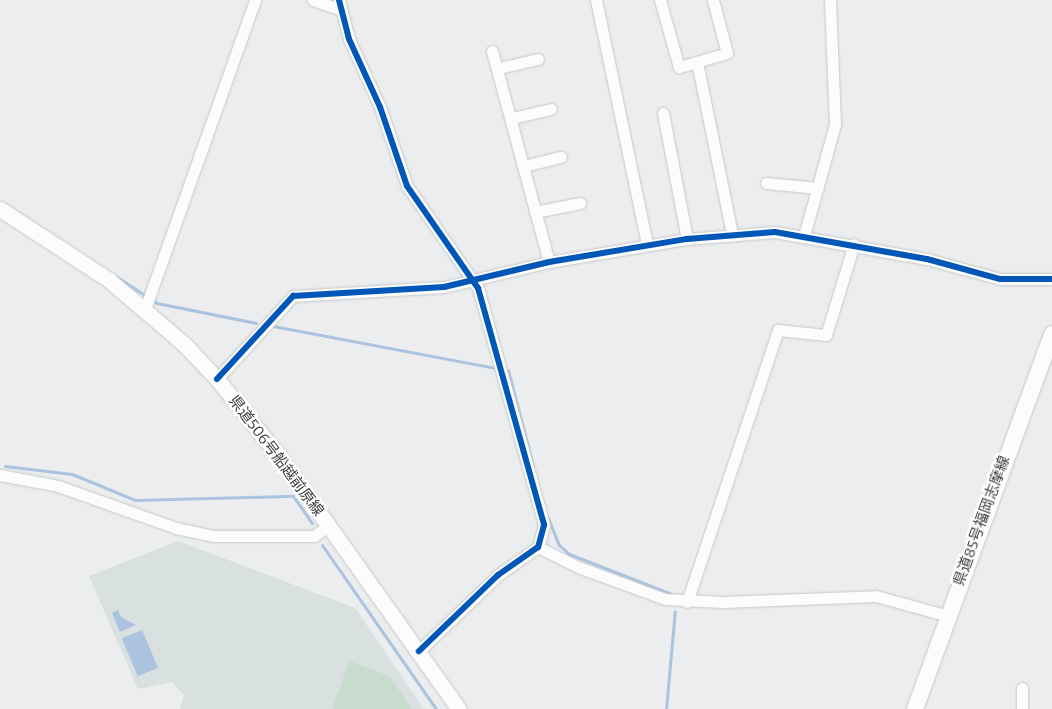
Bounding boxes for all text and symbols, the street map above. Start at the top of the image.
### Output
street label: 県道506号船越前原線 [225,392,327,520]
street label: 県道85号福岡志摩線 [950,454,1014,588]

